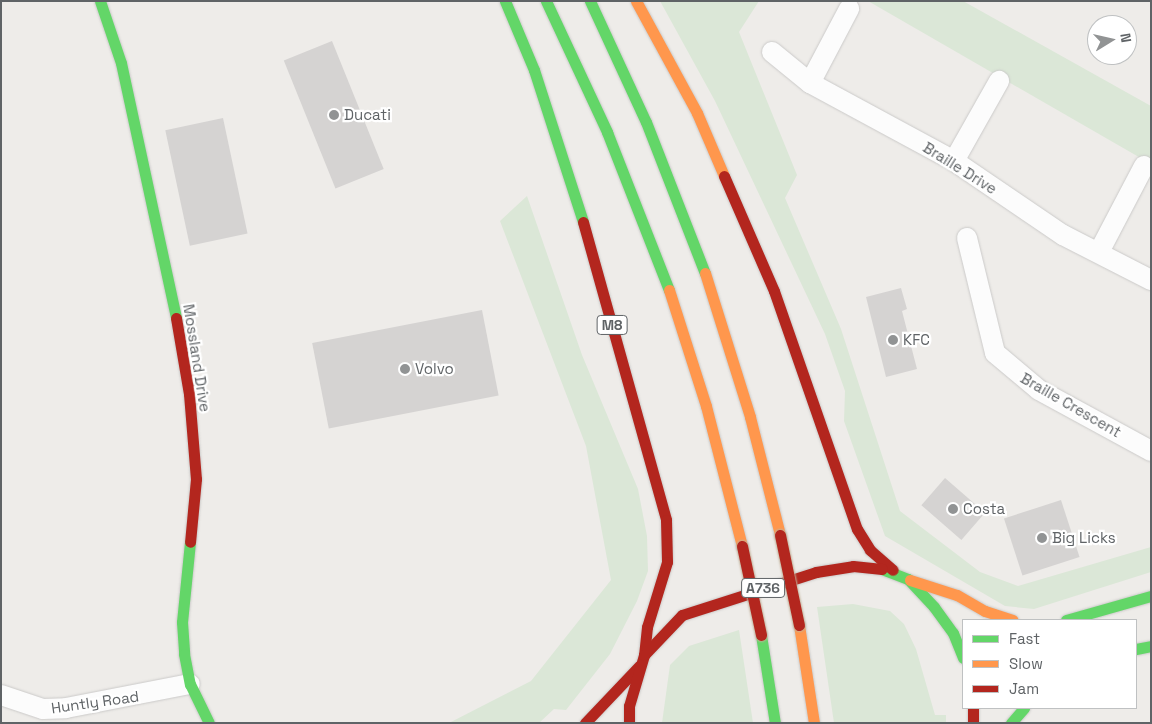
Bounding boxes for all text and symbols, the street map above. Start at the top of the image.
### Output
north arrow [1087,15,1137,65]
text: N [1116,32,1135,44]
place label: Ducati [344,106,391,124]
marker: Ducati [328,109,340,121]
street label: Braille Drive [920,138,1000,198]
street label: Mossland Drive [180,303,214,413]
road number: M8 [596,314,628,336]
place label: KFC [903,331,930,349]
marker: KFC [887,334,899,346]
place label: Volvo [415,360,454,378]
marker: Volvo [399,363,411,375]
street label: Braille Crescent [1017,369,1125,441]
place label: Costa [963,500,1005,518]
marker: Costa [947,503,959,515]
place label: Big Licks [1052,529,1116,547]
marker: Big Licks [1036,532,1048,544]
road number: A736 [740,576,786,600]
legend [962,619,1137,709]
text: Fast [1009,629,1040,648]
text: Slow [1009,654,1043,673]
text: Jam [1009,679,1039,698]
street label: Huntly Road [50,687,140,717]

